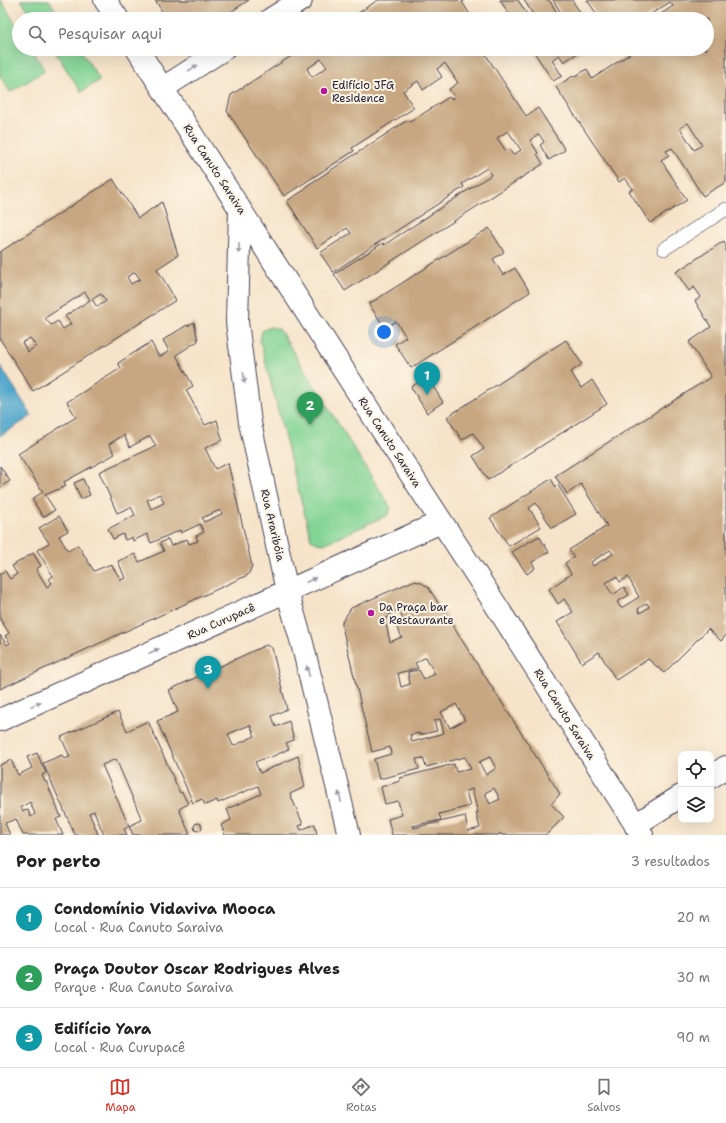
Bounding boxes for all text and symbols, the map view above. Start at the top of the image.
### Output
search box [12,12,714,56]
icon: search [26,23,48,45]
text: Pesquisar aqui [58,24,162,44]
one-way arrow [187,65,199,72]
place label: Edifício JFG Residence [332,78,395,106]
marker: Edifício JFG Residence [319,86,329,96]
street label: Rua Canuto Saraiva [180,121,250,217]
one-way arrow [236,242,242,255]
your location [374,322,394,342]
pin: 1 [414,362,440,395]
one-way arrow [241,372,247,384]
pin: 2 [297,392,323,425]
street label: Rua Canuto Saraiva [355,394,425,490]
street label: Rua Araribóia [257,487,288,563]
one-way arrow [305,577,317,583]
street label: Rua Curupacê [185,600,257,643]
place label: Da Praça bar e Restaurante [379,600,454,628]
marker: Da Praça bar e Restaurante [366,608,376,618]
one-way arrow [149,647,161,653]
pin: 3 [195,656,221,689]
one-way arrow [305,665,311,677]
street label: Rua Canuto Saraiva [530,666,599,763]
one-way arrow [30,701,41,707]
map controls [678,751,714,823]
button: locate [678,751,714,787]
button: layers [678,787,714,823]
one-way arrow [336,791,342,803]
text: Por perto [16,850,101,872]
text: 3 resultados [631,853,710,870]
text: Condomínio Vidaviva Mooca [54,899,275,919]
text: 1 [26,909,32,926]
text: 20 m [677,909,710,926]
text: Local · Rua Canuto Saraiva [54,919,223,936]
text: Praça Doutor Oscar Rodrigues Alves [54,959,340,979]
text: 2 [24,969,34,986]
text: 30 m [676,969,710,986]
text: Parque · Rua Canuto Saraiva [54,979,233,996]
text: Edifício Yara [54,1019,151,1039]
text: 3 [24,1029,34,1046]
text: 90 m [676,1029,710,1046]
text: Local · Rua Curupacê [54,1039,185,1056]
tab: Mapa [105,1076,136,1115]
tab: Rotas [346,1076,377,1115]
tab: Salvos [587,1076,621,1115]

